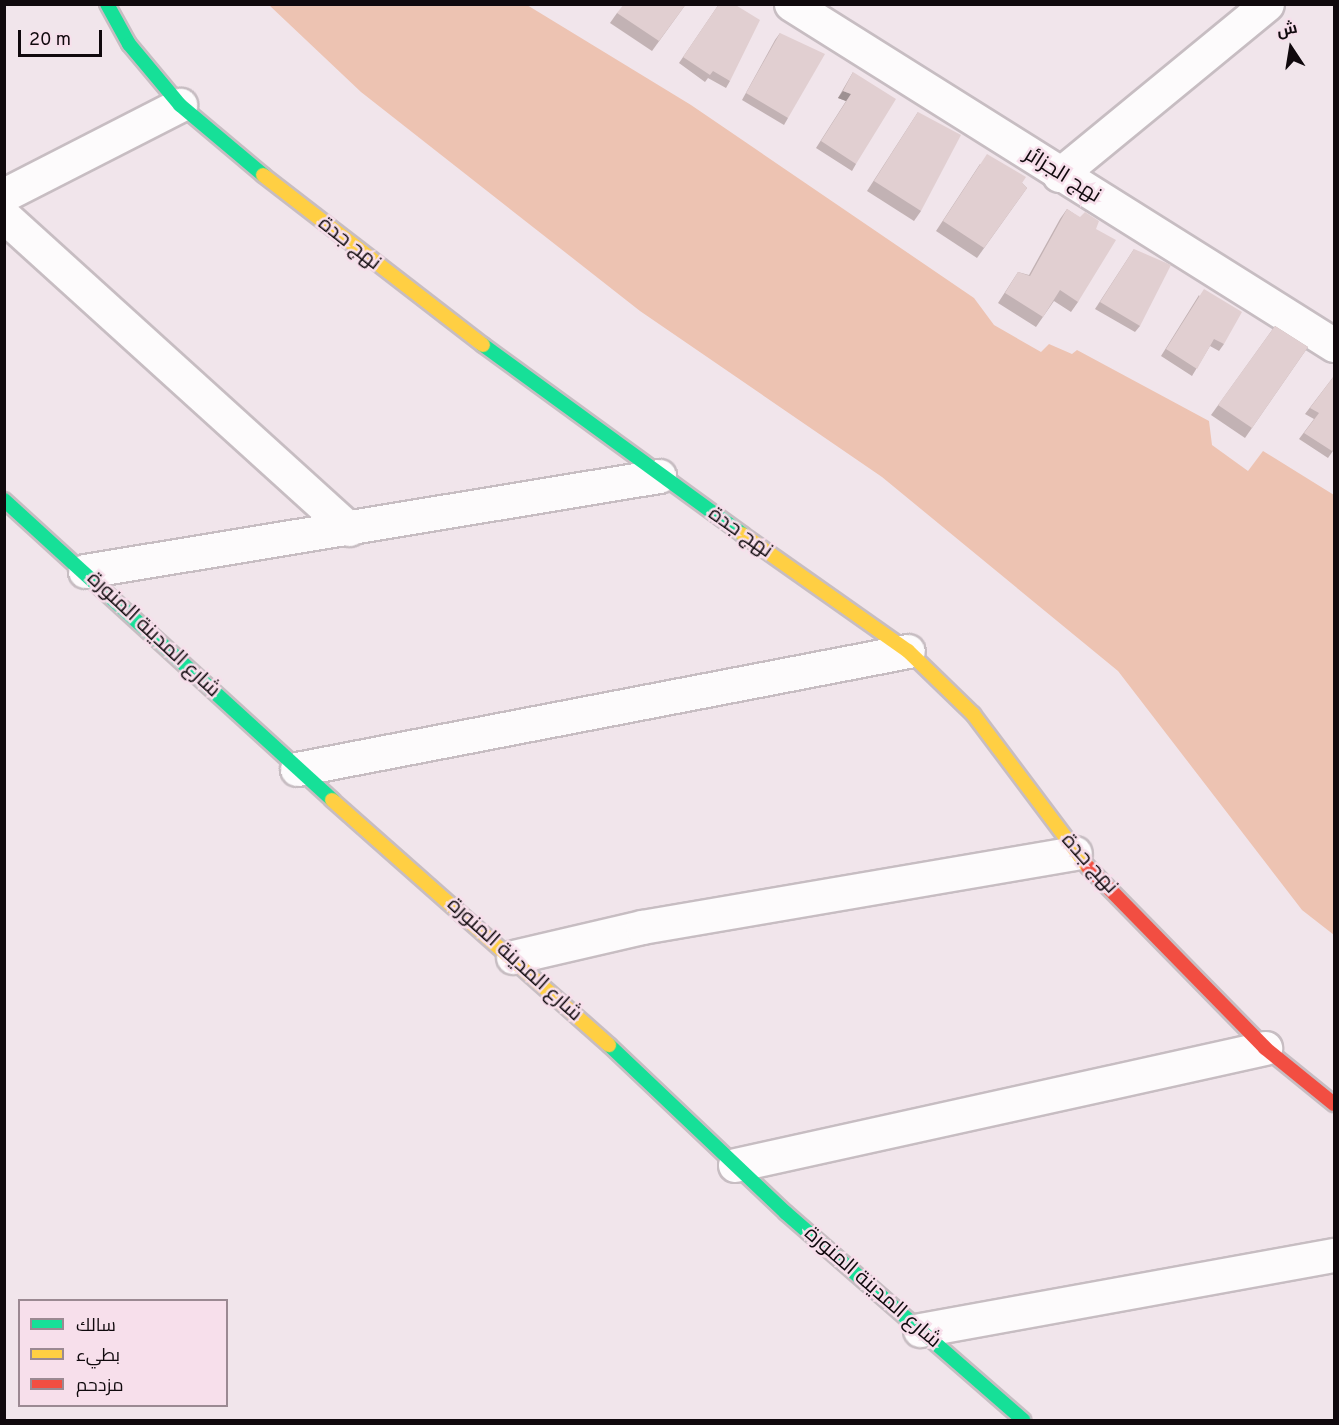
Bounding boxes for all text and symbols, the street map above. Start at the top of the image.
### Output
scale bar [21,18,105,56]
north arrow [1261,18,1321,78]
text: ش [1275,18,1299,42]
text: 20 m [29,29,71,52]
street label: نهج الجزائر [1019,143,1105,209]
street label: نهج جدة [313,212,385,276]
street label: نهج جدة [703,502,777,564]
street label: شارع المدينة المنورة [81,567,225,703]
street label: نهج جدة [1055,829,1123,899]
street label: شارع المدينة المنورة [441,893,587,1027]
street label: شارع المدينة المنورة [798,1222,946,1354]
legend [18,1299,228,1407]
text: سالك [76,1315,116,1338]
text: بطيء [76,1345,120,1368]
text: مزدحم [76,1375,124,1398]

